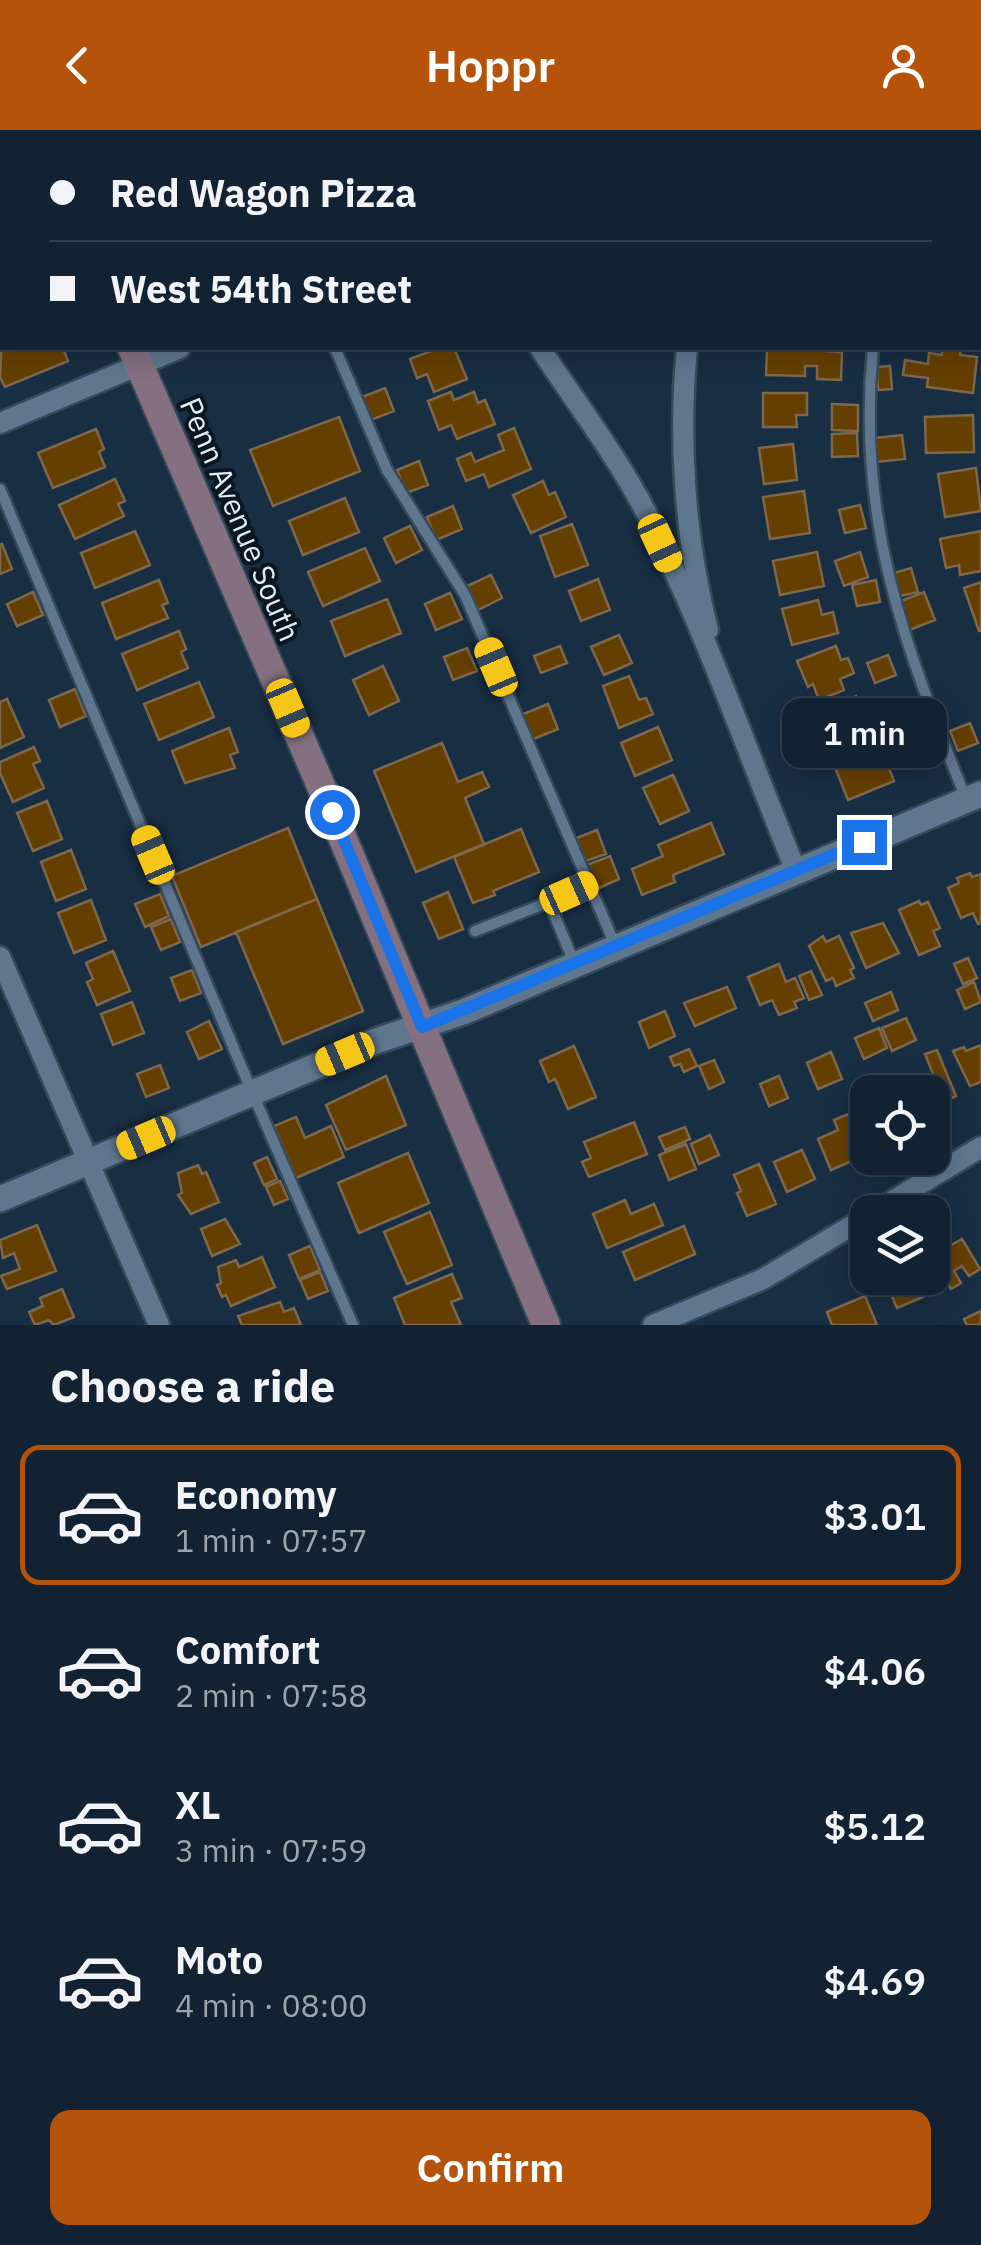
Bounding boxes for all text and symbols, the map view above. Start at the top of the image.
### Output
text: Hoppr [426,36,555,94]
icon: back [50,38,105,93]
icon: person [876,38,931,93]
text: Red Wagon Pizza [110,168,417,217]
text: West 54th Street [110,264,412,313]
street label: Penn Avenue South [172,391,310,647]
car [634,509,686,577]
car [470,634,522,700]
car [262,675,314,741]
callout: 1 min [782,697,946,767]
text: 1 min [823,712,906,754]
route start [310,790,355,835]
route end [842,820,887,865]
car [127,822,179,888]
car [535,867,603,919]
car [312,1028,378,1080]
map controls [850,1075,950,1295]
button: locate [850,1075,950,1175]
car [113,1112,179,1164]
button: layers [850,1195,950,1295]
text: Choose a ride [50,1356,335,1414]
icon: car [55,1470,145,1560]
text: Economy [175,1470,337,1519]
text: $3.01 [823,1491,926,1540]
text: 1 min · 07:57 [175,1519,368,1561]
icon: car [55,1625,145,1715]
text: Comfort [175,1625,320,1674]
text: $4.06 [823,1646,926,1695]
text: 2 min · 07:58 [175,1674,368,1716]
icon: car [55,1780,145,1870]
text: XL [175,1780,221,1829]
text: $5.12 [823,1801,926,1850]
text: 3 min · 07:59 [175,1829,368,1871]
icon: car [55,1935,145,2025]
text: Moto [175,1935,263,1984]
text: $4.69 [823,1956,926,2005]
text: 4 min · 08:00 [175,1984,368,2026]
button: Confirm [50,2110,931,2225]

